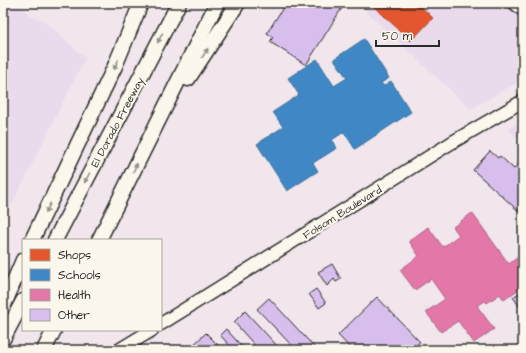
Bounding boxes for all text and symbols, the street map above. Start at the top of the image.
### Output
scale bar [376,22,439,48]
text: 50 m [382,28,413,45]
one-way arrow [157,32,164,43]
one-way arrow [201,48,209,58]
one-way arrow [112,59,118,71]
street label: El Dorado Freeway [87,75,148,170]
one-way arrow [132,162,138,173]
one-way arrow [84,172,91,183]
street label: Folsom Boulevard [300,182,385,243]
one-way arrow [45,202,51,213]
legend [22,239,162,331]
text: Shops [58,247,91,264]
text: Schools [58,267,101,284]
text: Health [58,287,91,304]
text: Other [58,307,90,324]

